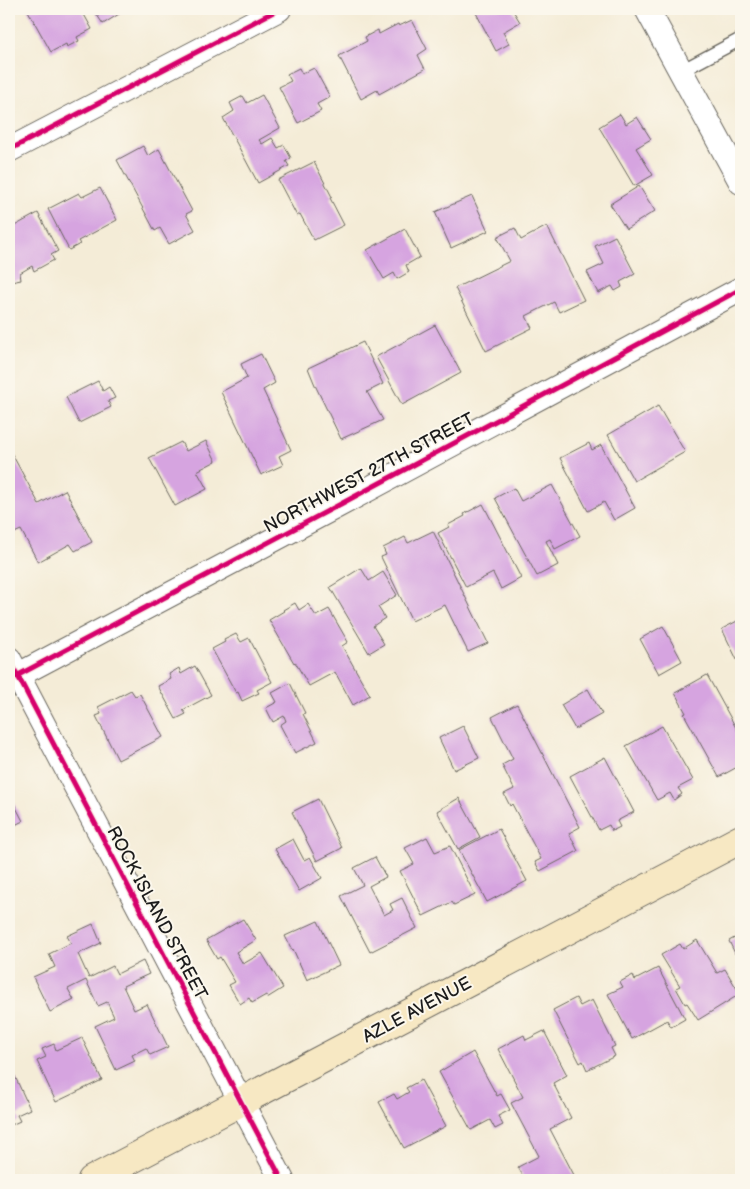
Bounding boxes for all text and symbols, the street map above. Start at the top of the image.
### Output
street label: NORTHWEST 27TH STREET [260,408,478,538]
street label: ROCK ISLAND STREET [102,823,212,1003]
street label: AZLE AVENUE [359,972,475,1047]

